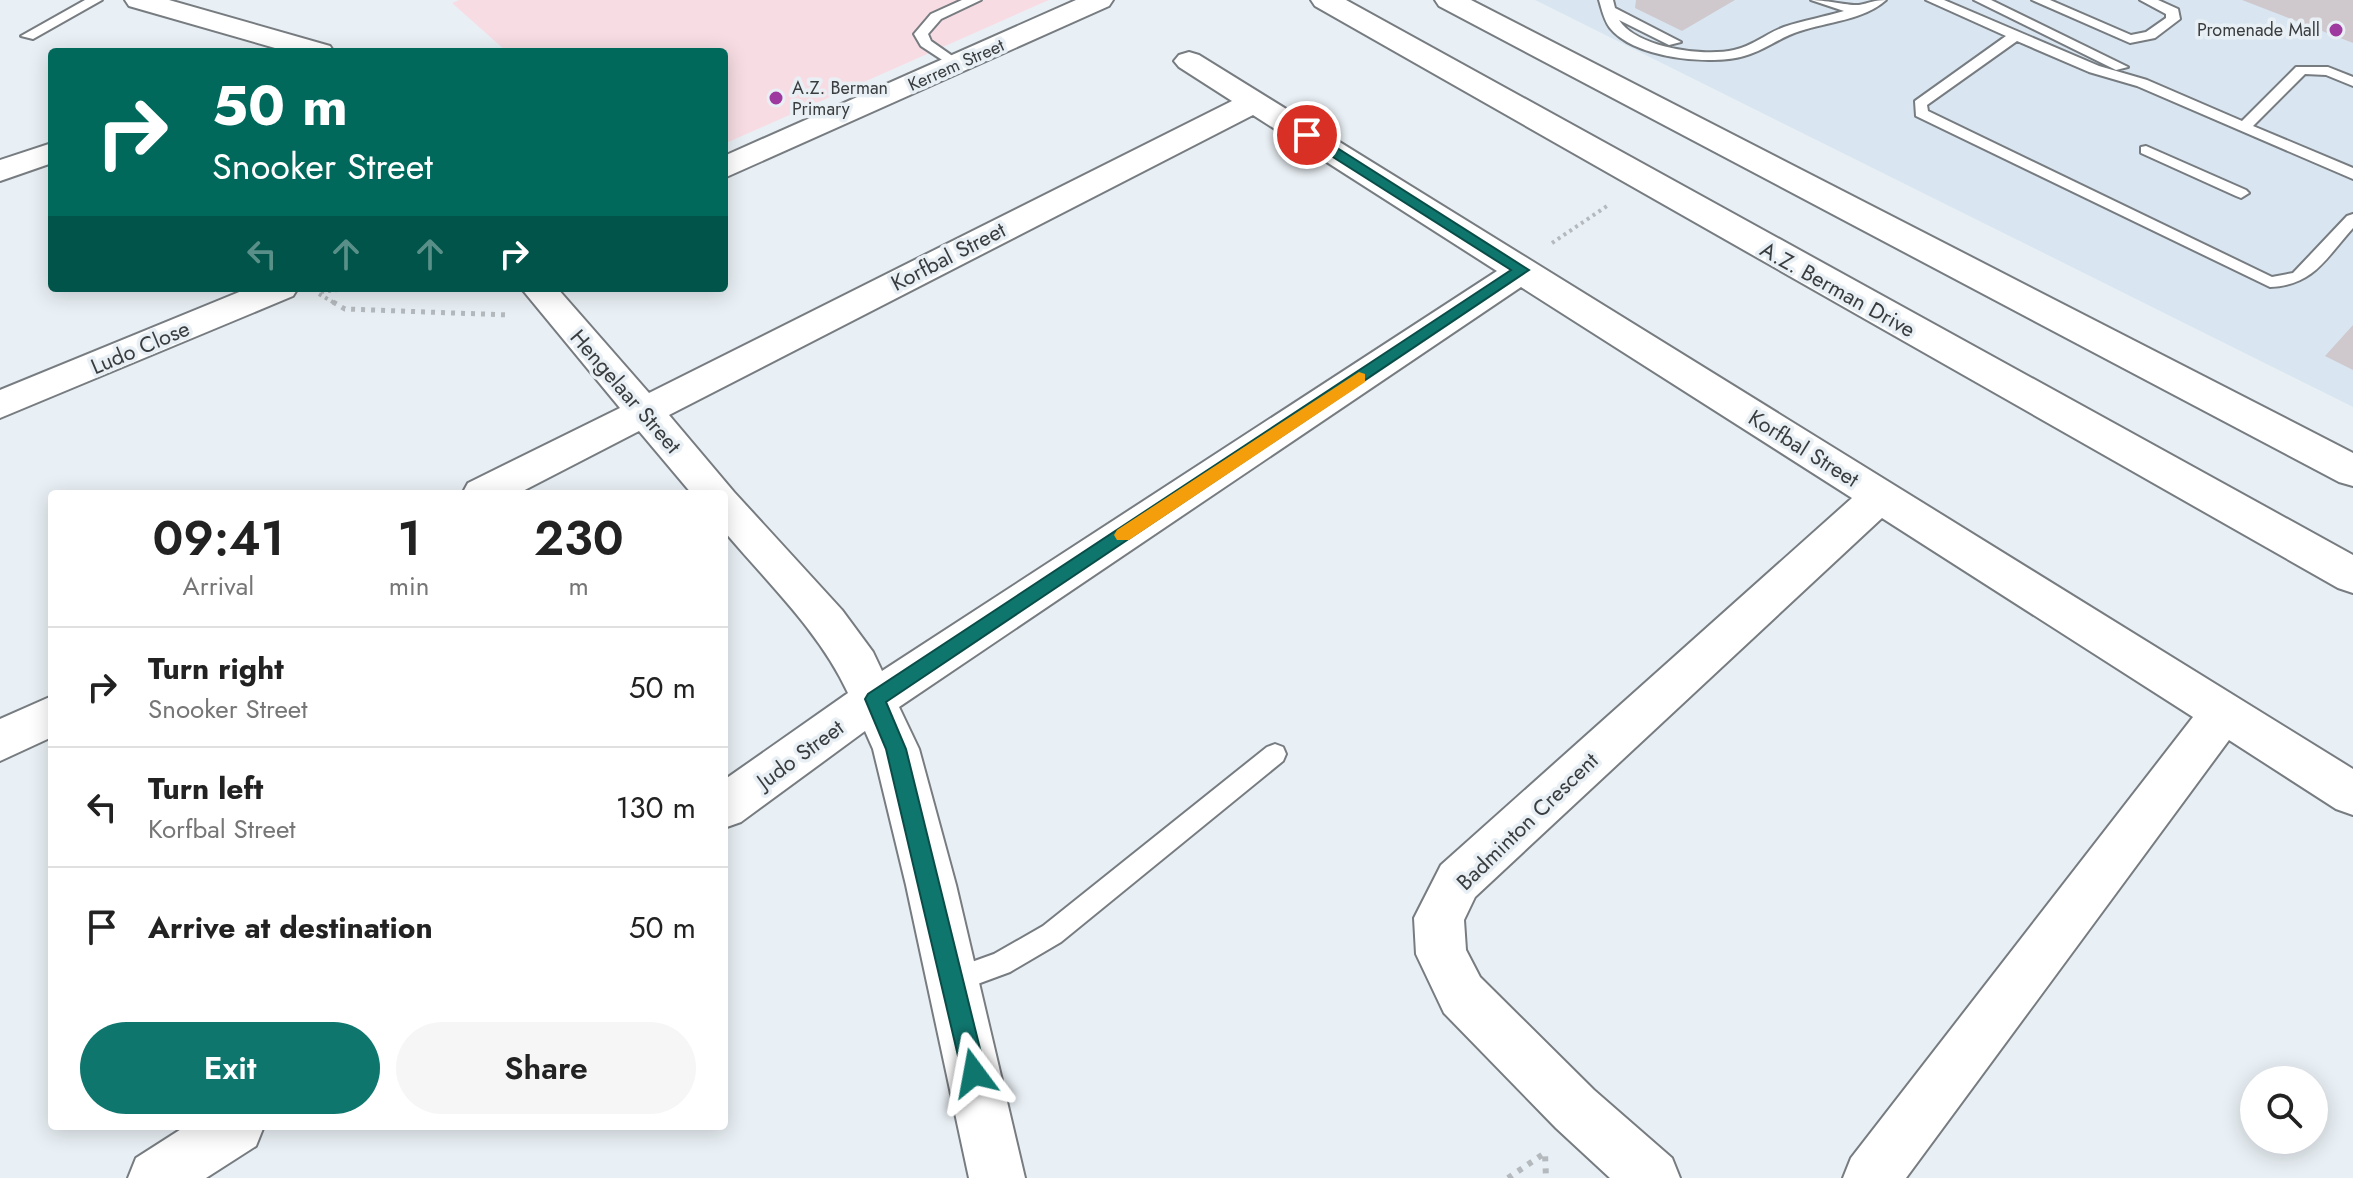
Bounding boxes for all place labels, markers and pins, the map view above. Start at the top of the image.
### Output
place label: Promenade Mall [2197,17,2320,43]
marker: Promenade Mall [2327,21,2345,39]
place label: A.Z. Berman Primary [792,75,888,122]
marker: A.Z. Berman Primary [767,89,785,107]
pin [1273,101,1341,169]

